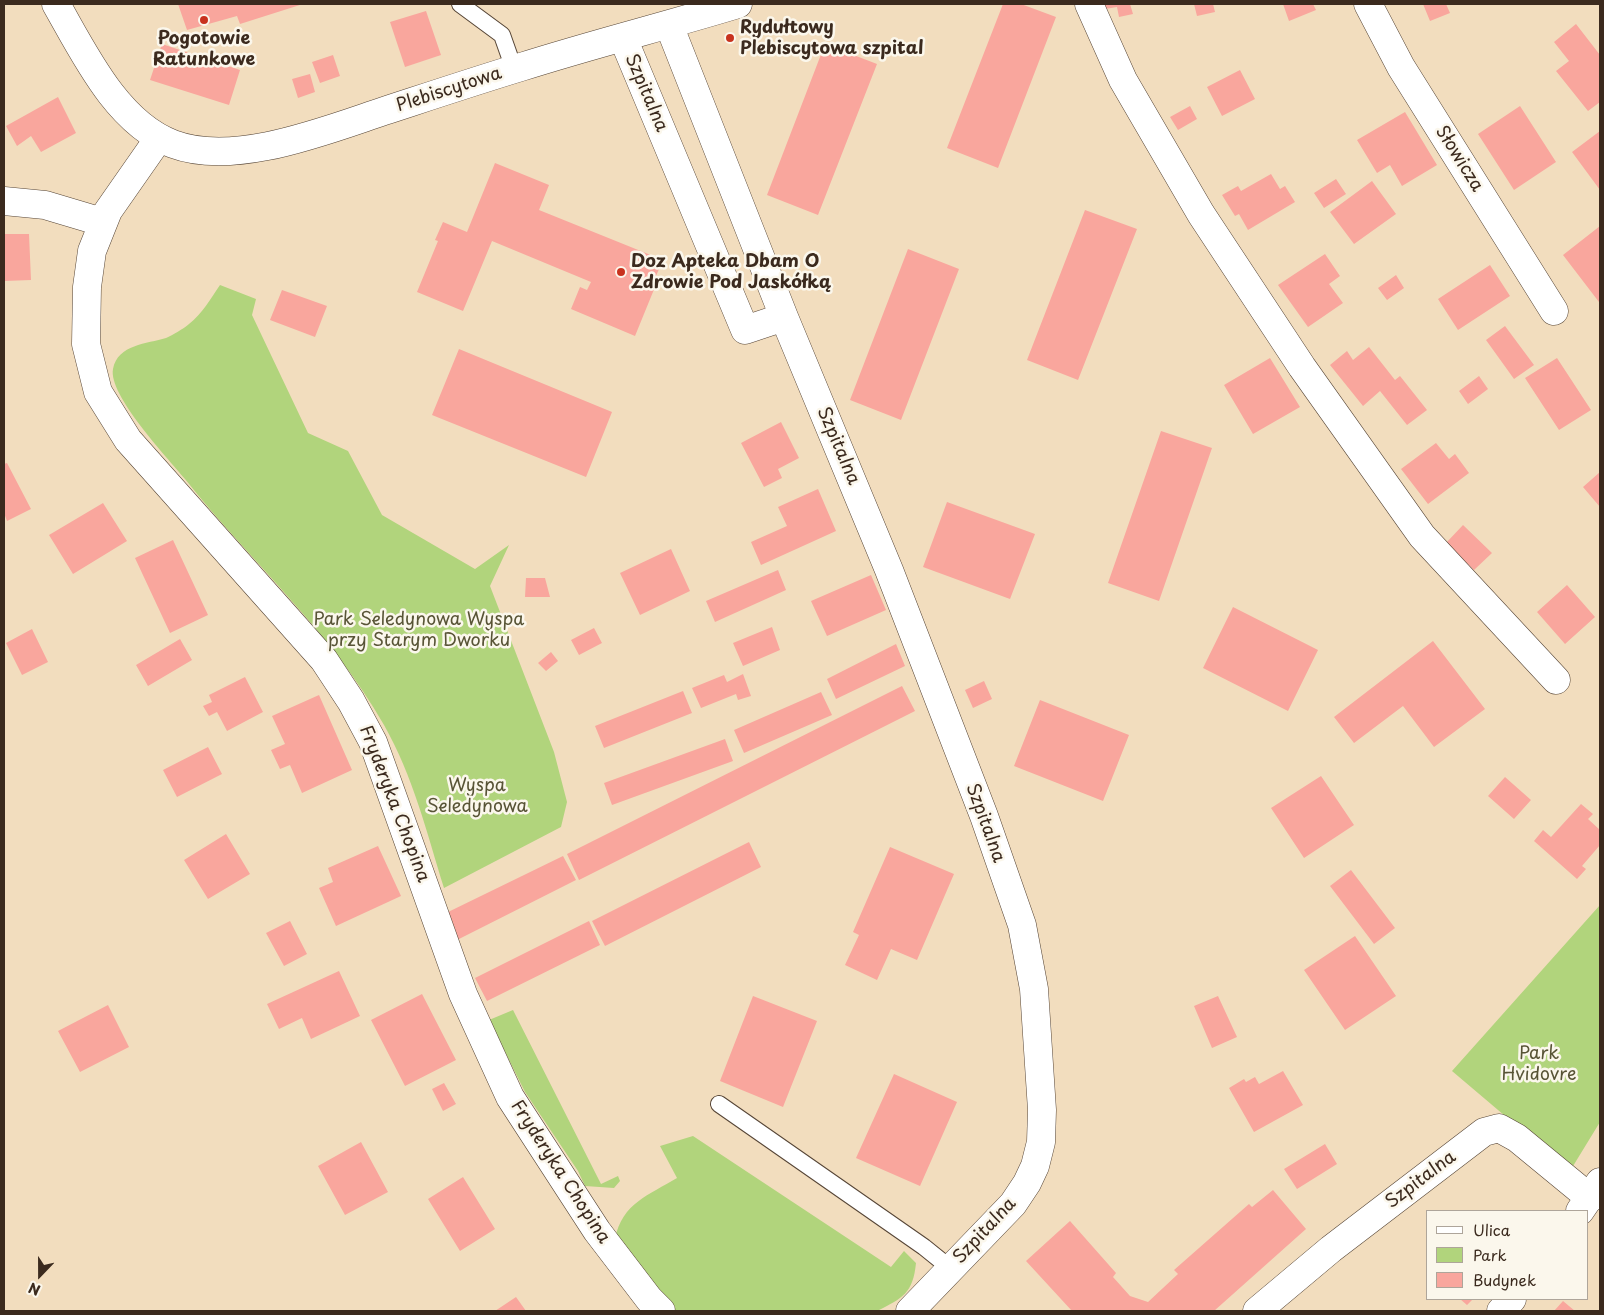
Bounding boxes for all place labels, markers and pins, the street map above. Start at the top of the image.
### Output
marker: Pogotowie Ratunkowe [198,14,210,26]
place label: Rydułtowy Plebiscytowa szpital [740,17,923,59]
place label: Pogotowie Ratunkowe [153,28,255,70]
marker: Rydułtowy Plebiscytowa szpital [724,32,736,44]
place label: Doz Apteka Dbam O Zdrowie Pod Jaskółką [631,251,831,294]
marker: Doz Apteka Dbam O Zdrowie Pod Jaskółką [615,266,627,278]

